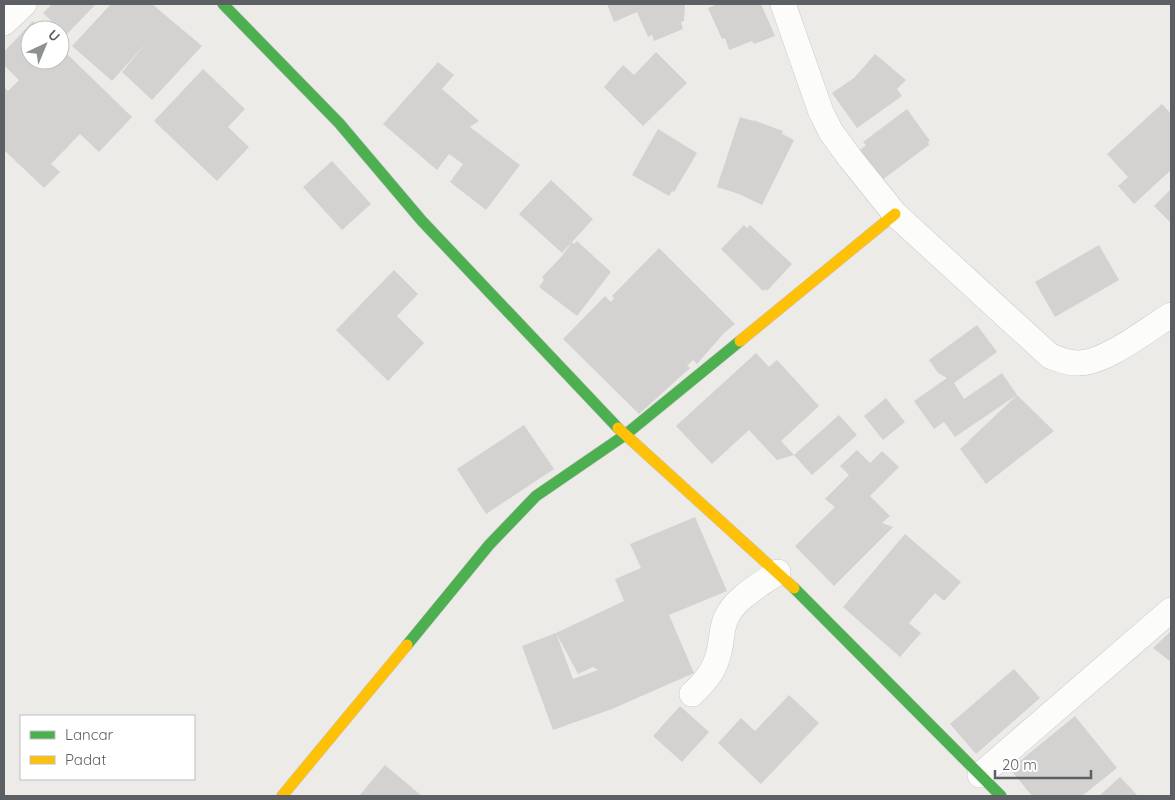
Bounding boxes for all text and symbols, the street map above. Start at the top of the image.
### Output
north arrow [20,20,70,70]
text: U [44,26,64,46]
legend [20,715,195,780]
text: Lancar [65,725,114,744]
scale bar [995,748,1091,780]
text: Padat [65,750,106,769]
text: 20 m [1002,755,1037,774]

